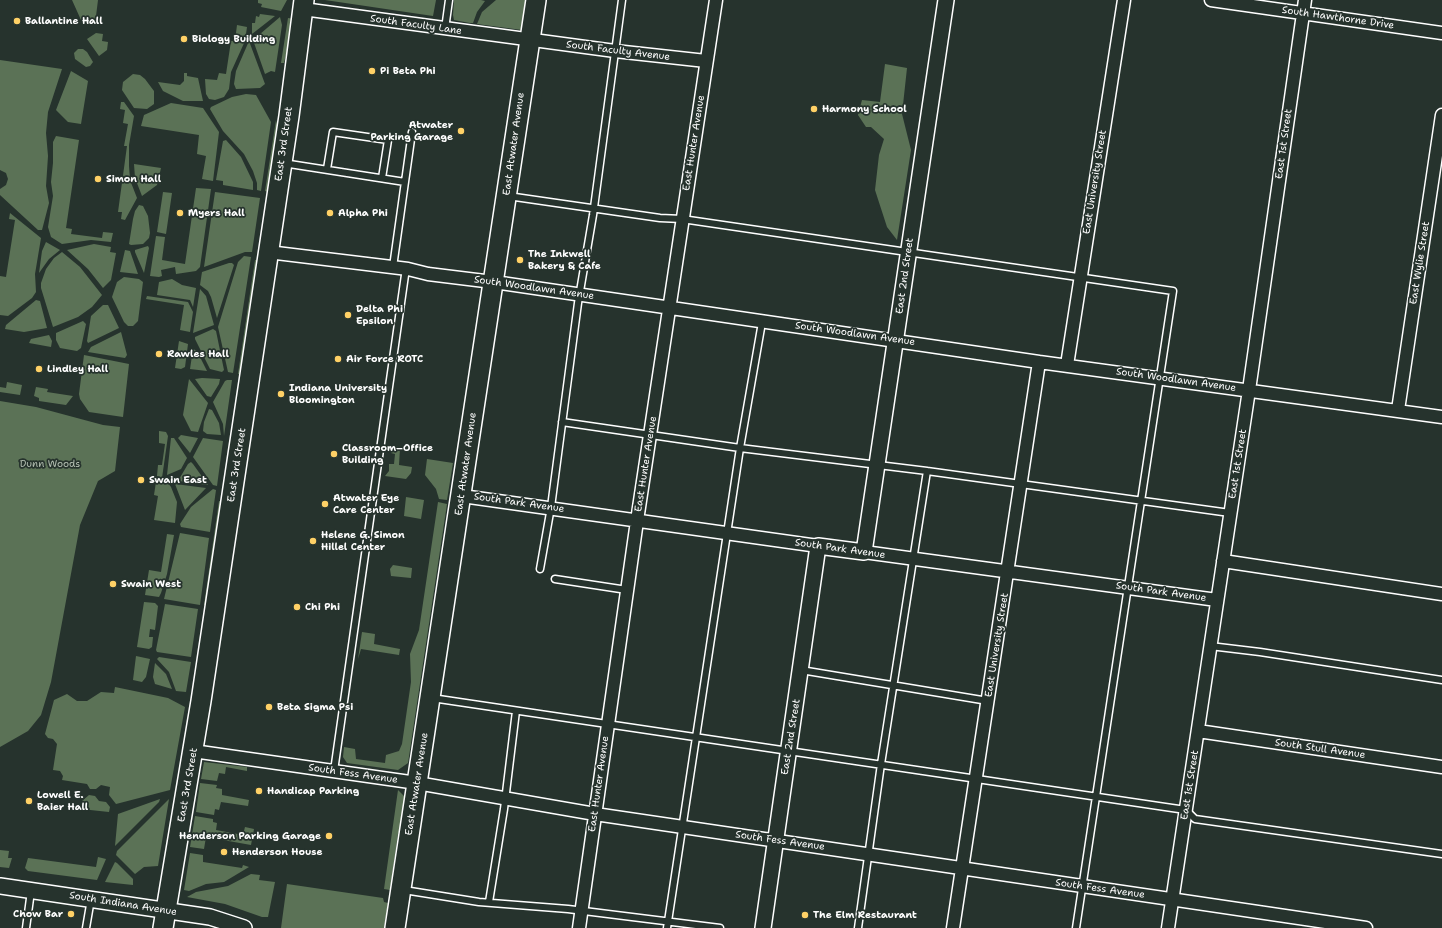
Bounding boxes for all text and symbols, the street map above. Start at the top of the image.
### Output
street label: South Hawthorne Drive [1281,4,1395,32]
street label: South Faculty Lane [369,13,463,37]
place label: Ballantine Hall [25,15,103,27]
marker: Ballantine Hall [12,16,22,26]
place label: Biology Building [192,33,275,45]
marker: Biology Building [179,34,189,44]
street label: South Faculty Avenue [565,39,671,63]
place label: Pi Beta Phi [380,65,436,77]
marker: Pi Beta Phi [367,66,377,76]
street label: East Atwater Avenue [501,92,527,196]
street label: East Hunter Avenue [681,94,707,192]
place label: Harmony School [822,103,907,115]
marker: Harmony School [809,104,819,114]
street label: East 3rd Street [273,106,295,182]
street label: East 1st Street [1273,108,1295,180]
place label: Atwater Parking Garage [370,119,453,142]
marker: Atwater Parking Garage [456,126,466,136]
street label: East University Street [1081,129,1109,235]
place label: Simon Hall [106,173,161,185]
marker: Simon Hall [93,174,103,184]
place label: Myers Hall [188,207,245,219]
place label: Alpha Phi [338,207,388,219]
marker: Myers Hall [175,208,185,218]
marker: Alpha Phi [325,208,335,218]
street label: East Wylie Street [1408,221,1432,305]
street label: East 2nd Street [894,237,916,315]
place label: The Inkwell Bakery & Cafe [528,248,601,272]
marker: The Inkwell Bakery & Cafe [515,255,525,265]
street label: South Woodlawn Avenue [473,274,595,302]
place label: Delta Phi Epsilon [356,303,403,326]
marker: Delta Phi Epsilon [343,310,353,320]
street label: South Woodlawn Avenue [794,320,916,348]
place label: Rawles Hall [167,348,229,360]
marker: Rawles Hall [154,349,164,359]
place label: Air Force ROTC [346,353,423,365]
marker: Air Force ROTC [333,354,343,364]
place label: Lindley Hall [47,363,108,375]
marker: Lindley Hall [34,364,44,374]
street label: South Woodlawn Avenue [1115,366,1237,394]
place label: Indiana University Bloomington [289,382,387,406]
marker: Indiana University Bloomington [276,389,286,399]
street label: East Atwater Avenue [453,412,479,516]
street label: East Hunter Avenue [633,415,659,513]
street label: East 3rd Street [225,427,249,503]
street label: East 1st Street [1227,428,1249,500]
place label: Classroom–Office Building [342,442,433,466]
marker: Classroom–Office Building [329,449,339,459]
park label: Dunn Woods [20,458,80,470]
place label: Swain East [149,474,207,486]
marker: Swain East [136,475,146,485]
street label: South Park Avenue [473,491,565,515]
place label: Atwater Eye Care Center [333,492,399,516]
marker: Atwater Eye Care Center [320,499,330,509]
place label: Helene G. Simon Hillel Center [321,529,405,552]
marker: Helene G. Simon Hillel Center [308,536,318,546]
street label: South Park Avenue [794,537,886,561]
place label: Swain West [121,578,181,590]
marker: Swain West [108,579,118,589]
street label: South Park Avenue [1115,580,1207,604]
street label: East University Street [983,592,1011,698]
place label: Chi Phi [305,601,340,613]
marker: Chi Phi [292,602,302,612]
street label: East 2nd Street [779,698,803,776]
place label: Beta Sigma Psi [277,701,353,713]
marker: Beta Sigma Psi [264,702,274,712]
street label: East Atwater Avenue [403,732,431,836]
street label: East Hunter Avenue [586,735,612,833]
street label: South Stull Avenue [1274,737,1366,761]
street label: East 3rd Street [176,747,200,823]
street label: East 1st Street [1179,749,1201,821]
street label: South Fess Avenue [308,762,398,786]
place label: Handicap Parking [267,785,359,797]
marker: Handicap Parking [254,786,264,796]
place label: Lowell E. Baier Hall [37,789,88,812]
marker: Lowell E. Baier Hall [24,796,34,806]
street label: South Fess Avenue [735,829,825,853]
place label: Henderson Parking Garage [179,830,321,842]
marker: Henderson Parking Garage [324,831,334,841]
place label: Henderson House [232,846,323,858]
marker: Henderson House [219,847,229,857]
street label: South Fess Avenue [1055,877,1145,901]
street label: South Indiana Avenue [68,890,178,918]
place label: Chow Bar [13,908,63,920]
marker: Chow Bar [66,909,76,919]
place label: The Elm Restaurant [813,909,917,921]
marker: The Elm Restaurant [800,910,810,920]

